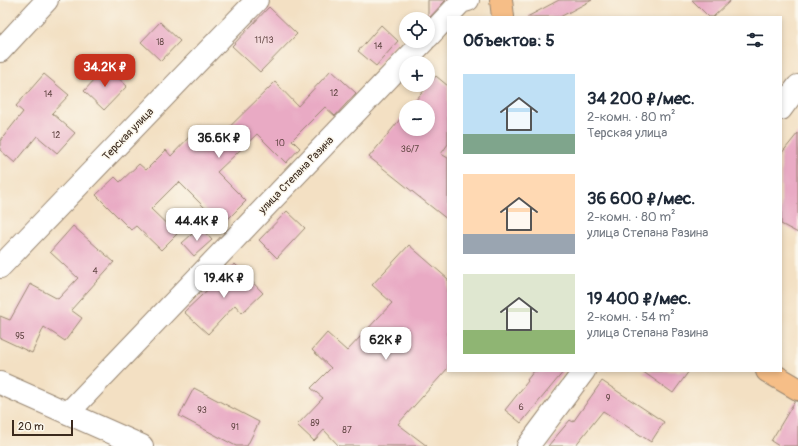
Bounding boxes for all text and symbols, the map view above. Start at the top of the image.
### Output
map controls [399,12,435,136]
button: locate [399,12,435,48]
icon: filters [744,29,766,51]
text: Объектов: 5 [463,30,555,51]
house number: 11/13 [255,35,273,46]
house number: 18 [156,37,164,48]
house number: 14 [374,41,383,52]
pin: 34.2K ₽ [68,54,142,88]
button: + [399,56,435,92]
text: 34.2K ₽ [83,59,127,75]
house number: 12 [330,88,338,99]
text: 34 200 ₽/мес. [587,88,695,109]
house number: 14 [44,89,53,100]
icon: home [495,90,543,138]
button: − [399,100,435,136]
street label: Терская улица [100,105,156,163]
text: 2-комн. · 80 m² [587,109,675,125]
pin: 36.6K ₽ [182,125,256,159]
text: Терская улица [587,125,667,141]
house number: 12 [52,130,60,141]
text: 36.6K ₽ [197,130,241,146]
street label: улица Степана Разина [255,134,336,217]
house number: 10 [275,138,285,149]
house number: 36/7 [401,144,419,155]
text: 36 600 ₽/мес. [587,188,695,209]
icon: home [495,190,543,238]
pin: 44.4K ₽ [160,208,234,242]
text: 2-комн. · 80 m² [587,209,675,225]
text: 44.4K ₽ [175,213,219,229]
text: улица Степана Разина [587,225,708,241]
pin: 19.4K ₽ [187,265,261,299]
house number: 4 [92,266,98,277]
text: 19.4K ₽ [204,270,244,286]
text: 19 400 ₽/мес. [587,288,691,309]
icon: home [495,290,543,338]
text: 2-комн. · 54 m² [587,309,675,325]
text: улица Степана Разина [587,325,708,341]
pin: 62K ₽ [358,327,414,361]
house number: 95 [15,331,25,342]
text: 62K ₽ [369,332,403,348]
house number: 9 [606,393,611,404]
house number: 6 [518,402,524,413]
house number: 93 [197,405,207,416]
scale bar [12,418,73,437]
house number: 89 [310,418,320,429]
text: 20 m [18,420,44,433]
house number: 91 [231,422,239,433]
house number: 87 [342,425,352,436]

